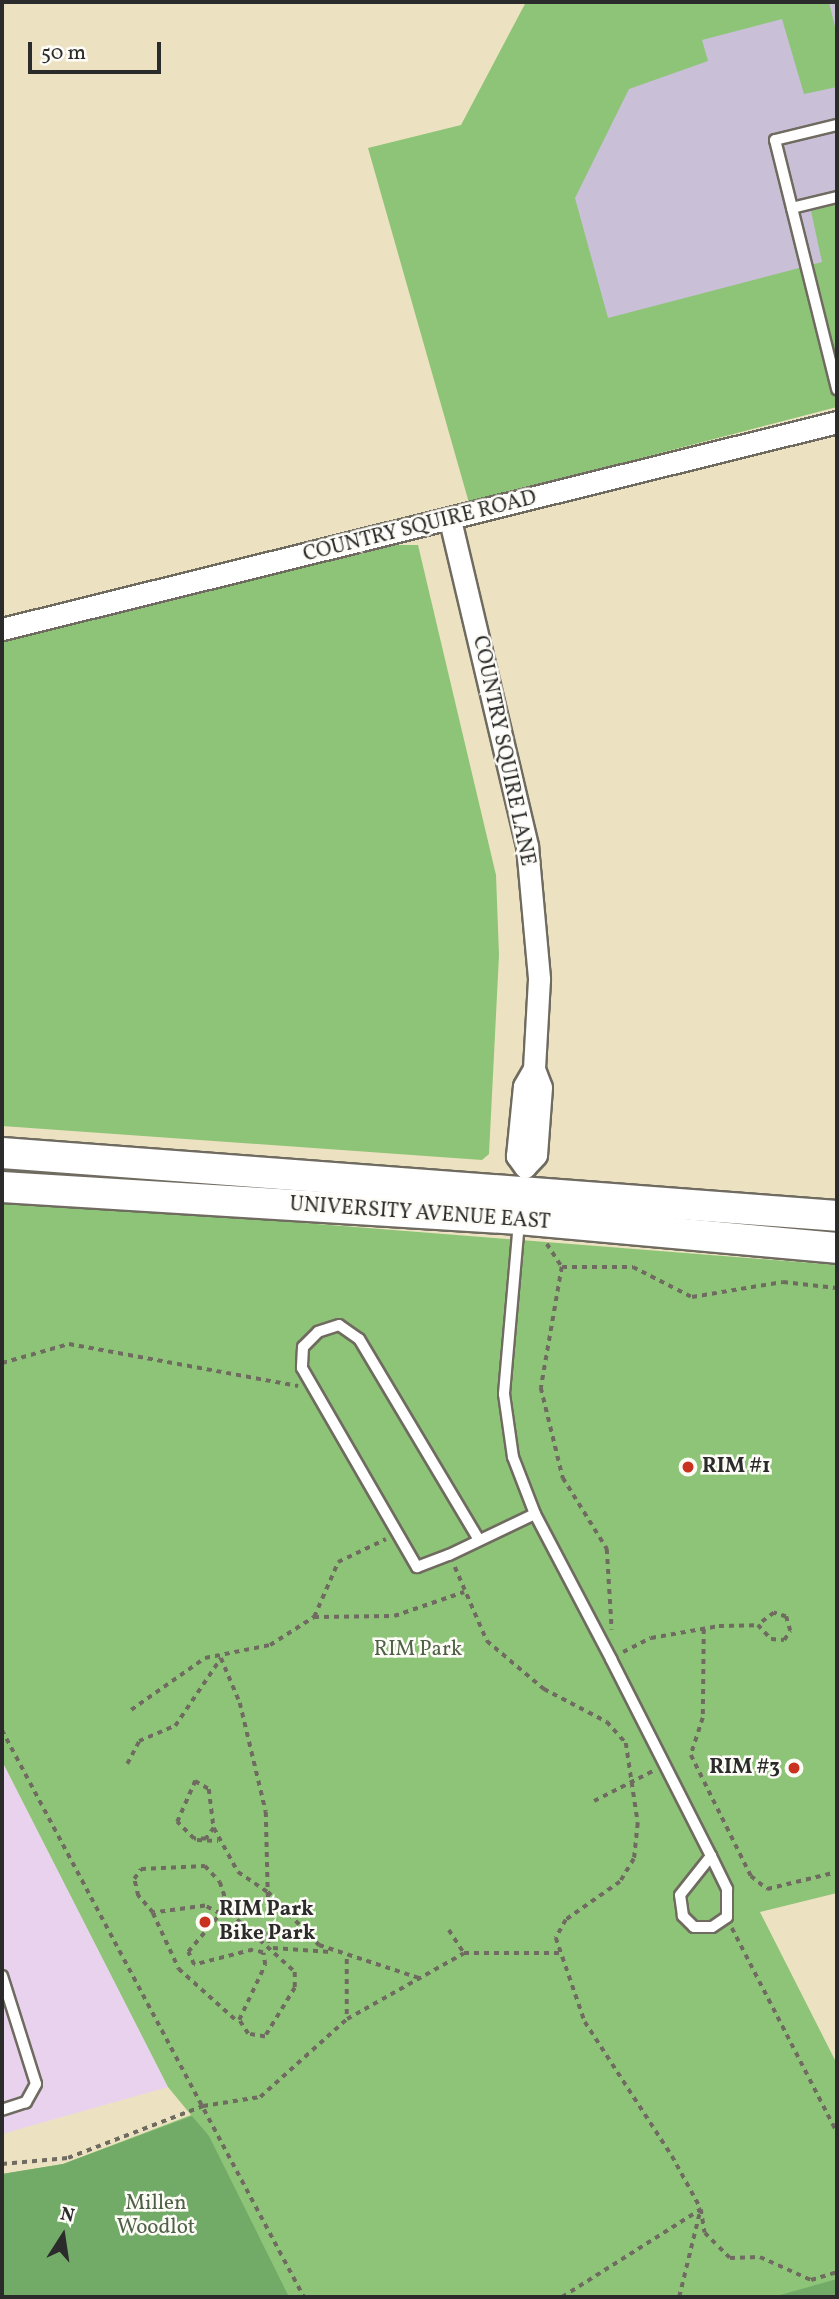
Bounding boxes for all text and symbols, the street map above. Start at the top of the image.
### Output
scale bar [32,28,164,72]
text: 50 m [41,39,86,68]
street label: COUNTRY SQUIRE ROAD [301,486,539,568]
street label: COUNTRY SQUIRE LANE [466,633,540,869]
street label: UNIVERSITY AVENUE EAST [288,1192,552,1236]
place label: RIM #1 [702,1454,770,1480]
marker: RIM #1 [680,1459,696,1475]
park label: RIM Park [374,1637,462,1663]
place label: RIM #3 [709,1755,780,1781]
marker: RIM #3 [786,1760,802,1776]
place label: RIM Park Bike Park [219,1897,315,1947]
marker: RIM Park Bike Park [197,1914,213,1930]
park label: Millen Woodlot [117,2191,195,2241]
north arrow [28,2201,98,2271]
text: N [58,2201,77,2230]

